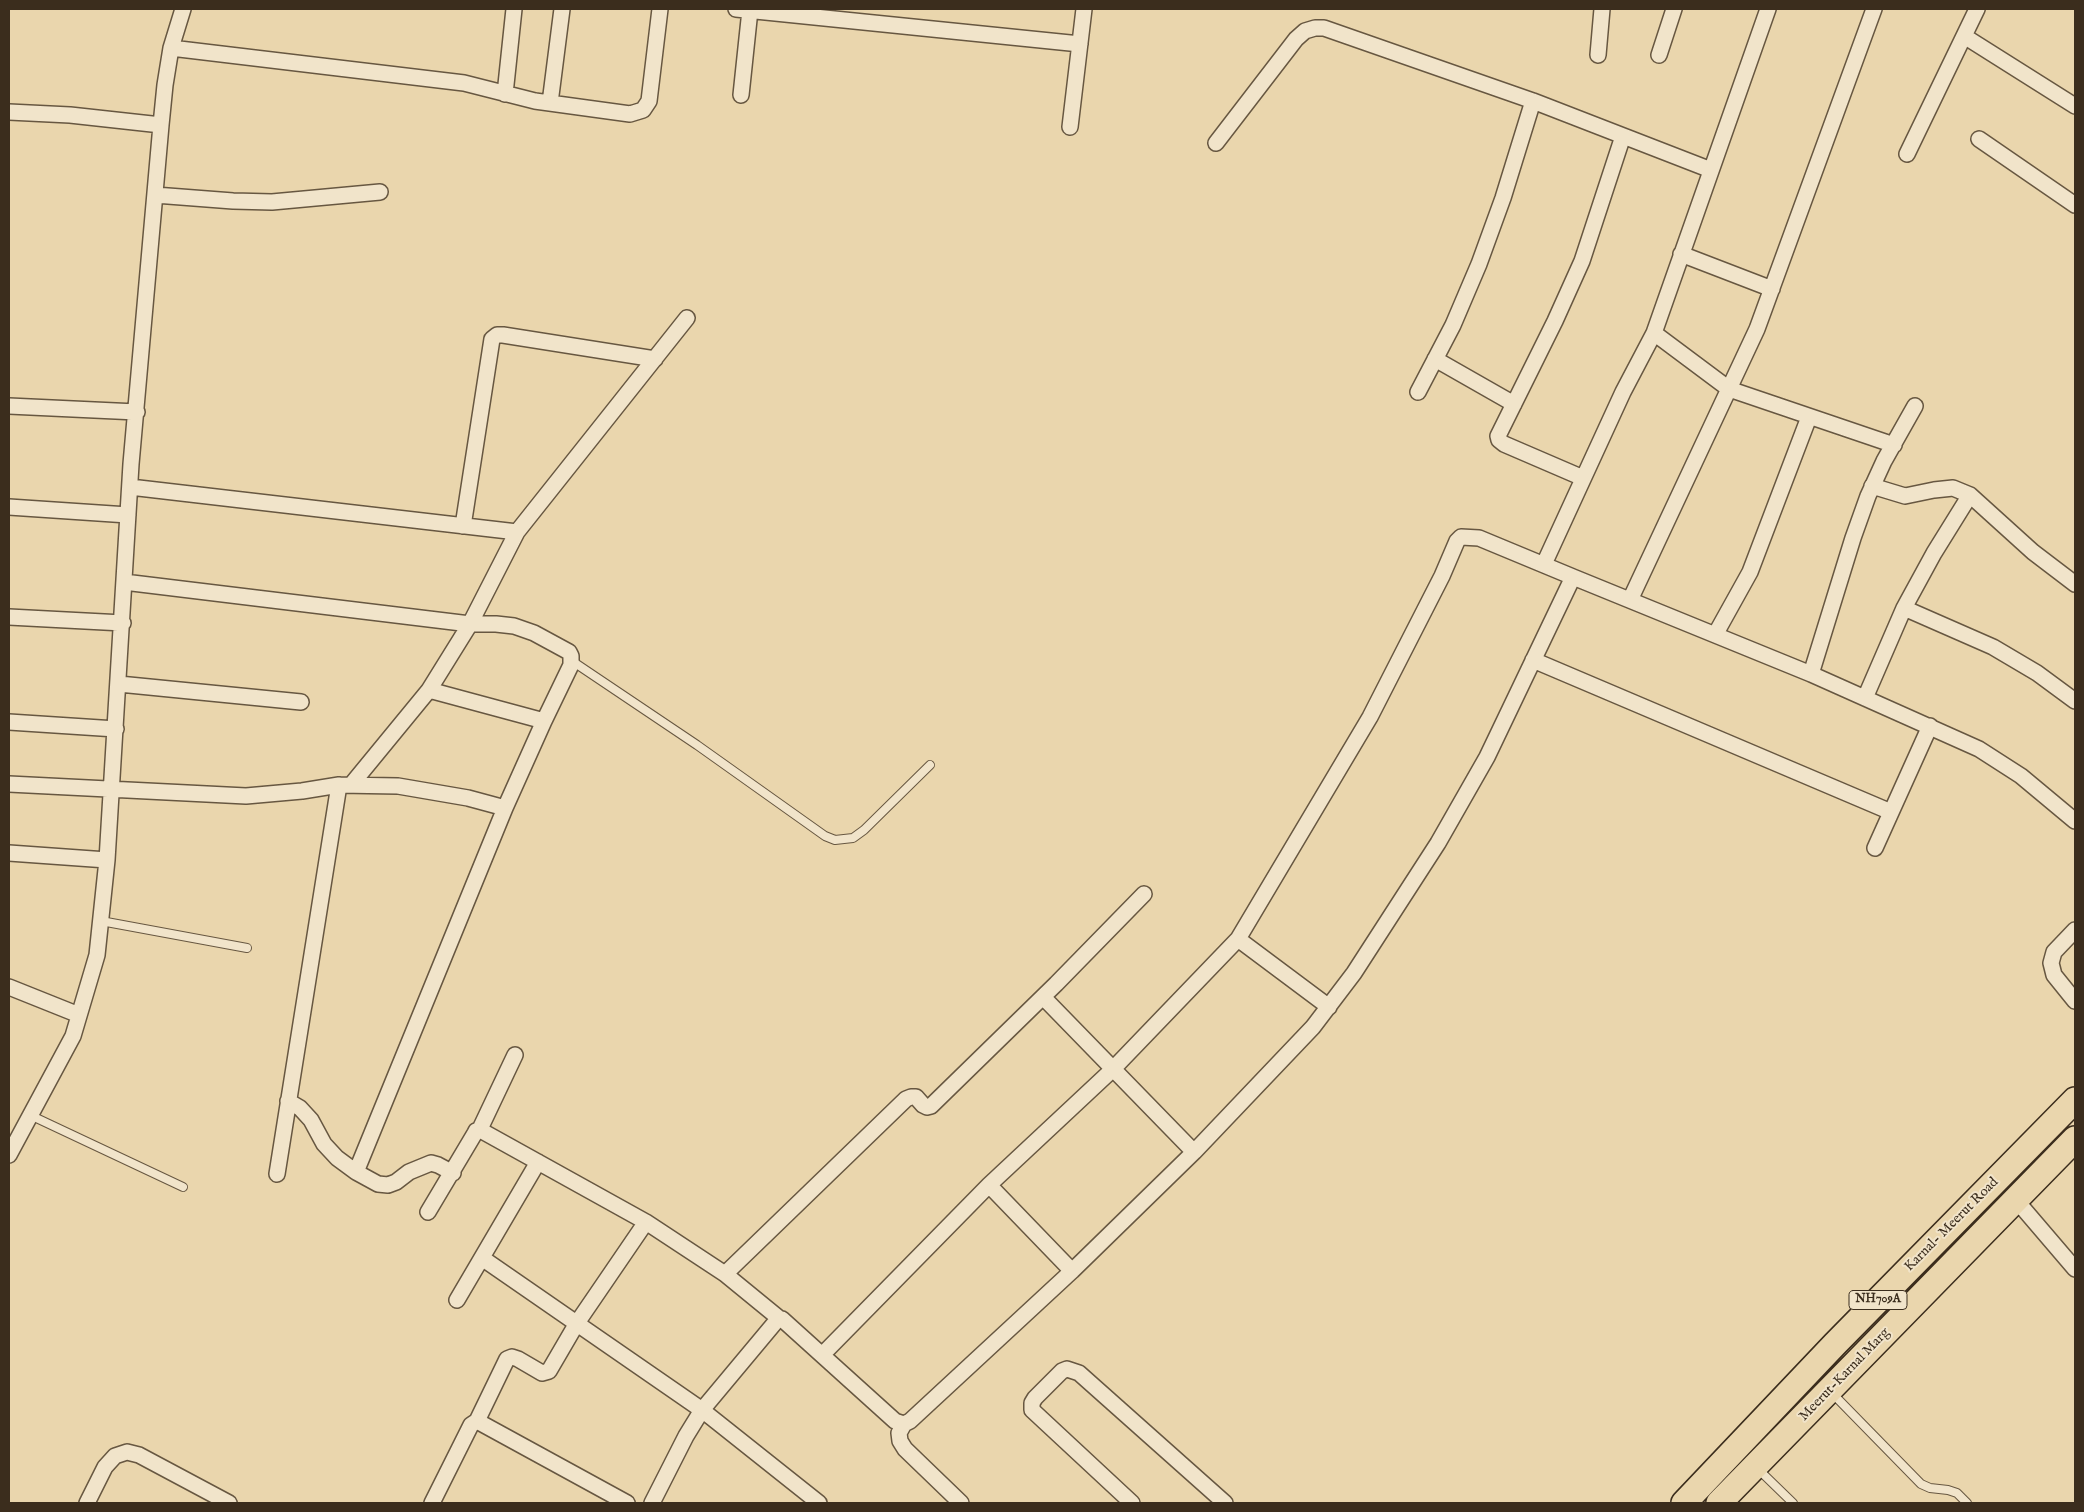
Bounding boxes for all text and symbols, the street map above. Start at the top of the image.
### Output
street label: Karnal- Meerut Road [1902,1175,2002,1275]
road number: NH709A [1849,1290,1907,1310]
street label: Meerut-Karnal Marg [1796,1325,1894,1425]

